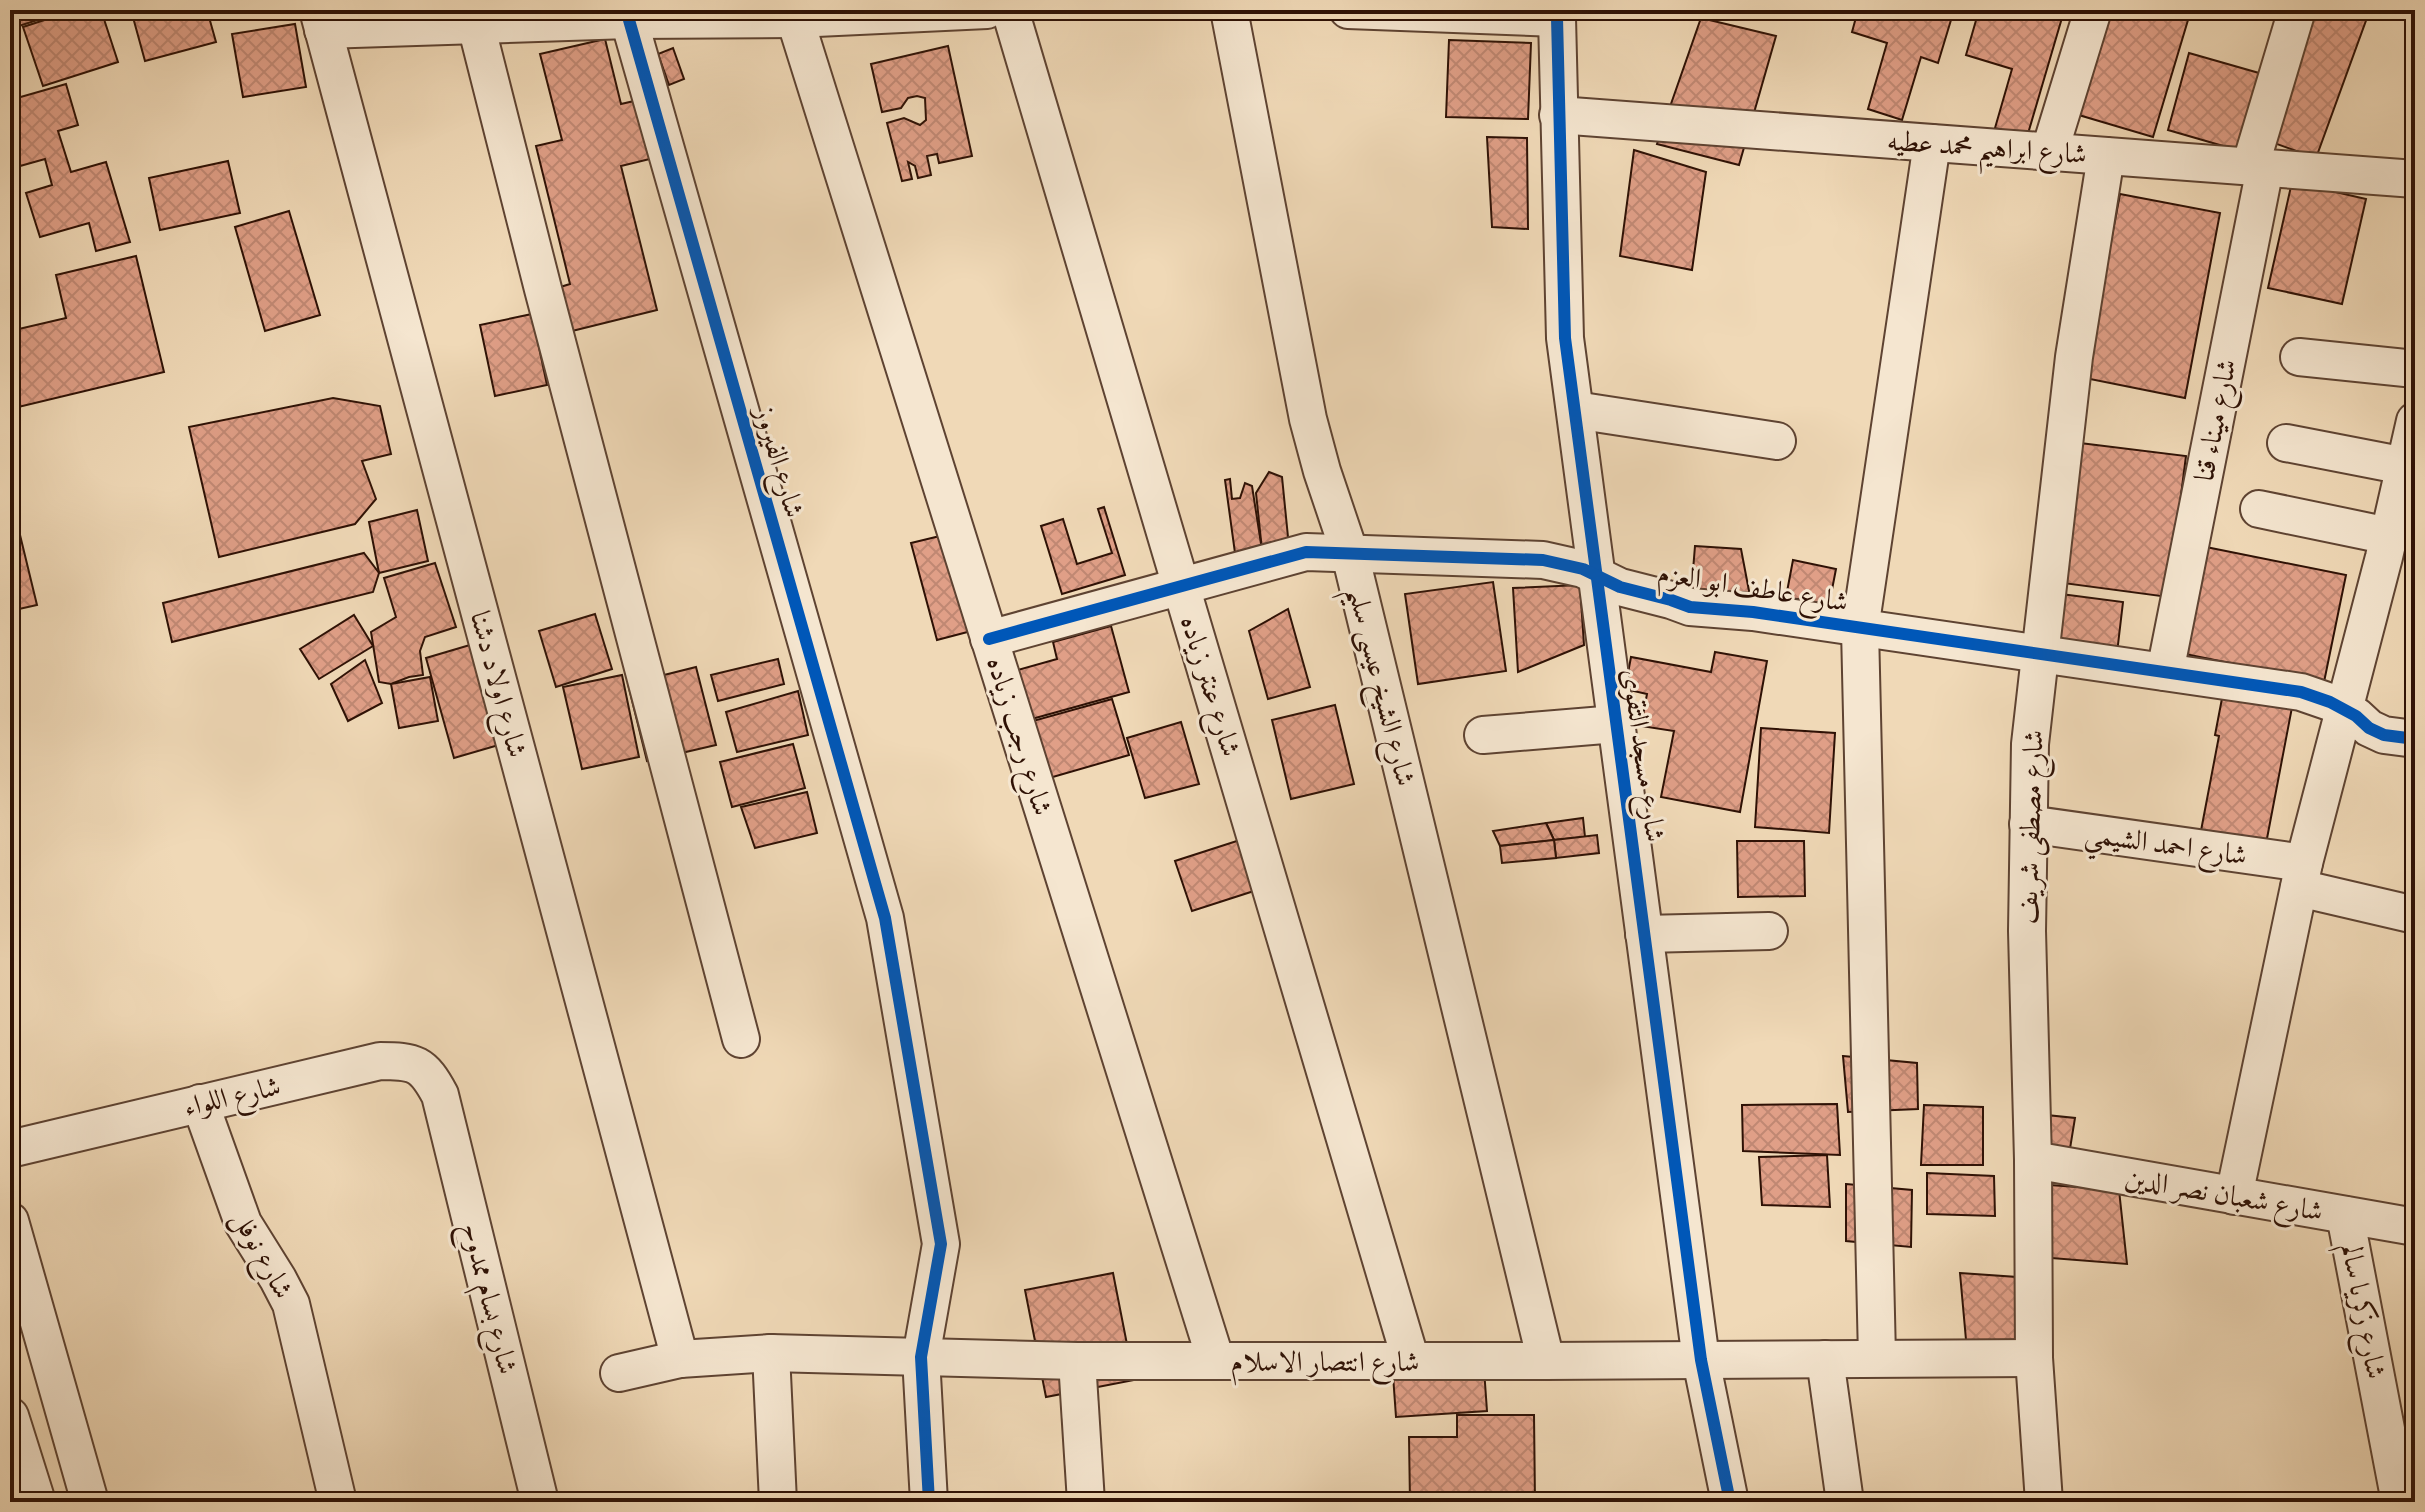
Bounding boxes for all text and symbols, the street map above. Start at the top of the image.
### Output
street label: شارع ابراهيم محمد عطيه [1885,124,2088,181]
street label: شارع ميناء قنا [2187,356,2250,485]
street label: شارع الفيروز [741,400,812,523]
street label: شارع عاطف ابو العزم [1654,556,1851,626]
street label: شارع الشيخ عيسى سليم [1331,583,1423,792]
street label: شارع اولاد دشنا [457,607,534,763]
street label: شارع عنتر زياده [1167,612,1248,762]
street label: شارع رجب زياده [974,653,1060,821]
street label: شارع مسجد التقوى [1609,666,1673,845]
street label: شارع مصطفى شريف [2010,729,2057,925]
street label: شارع احمد الشيمي [2081,816,2249,882]
street label: شارع اللواء [180,1069,285,1130]
street label: شارع شعبان نصر الدين [2121,1160,2326,1235]
street label: شارع نوفل [219,1204,301,1307]
street label: شارع بسام ممدوح [446,1219,525,1379]
street label: شارع زكريا سالم [2327,1241,2393,1383]
street label: شارع انتصار الاسلام [1231,1345,1419,1386]

